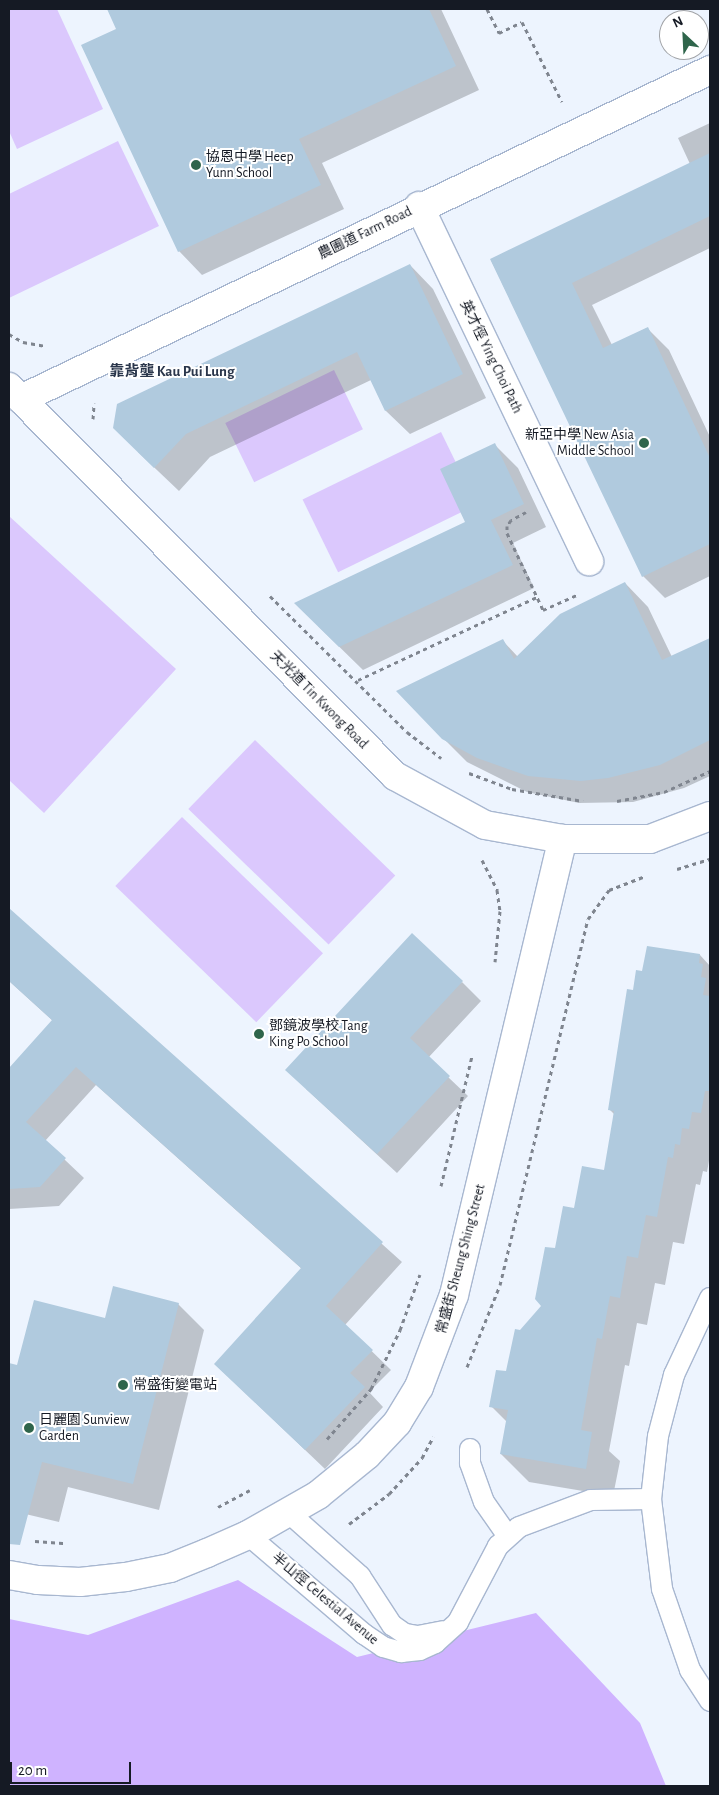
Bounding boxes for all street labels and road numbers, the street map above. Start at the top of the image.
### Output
street label: 農圃道 Farm Road [315,203,415,263]
street label: 英才徑 Ying Choi Path [456,298,526,416]
street label: 天光道 Tin Kwong Road [267,648,371,752]
street label: 常盛街 Sheung Shing Street [433,1182,489,1336]
street label: 半山徑 Celestial Avenue [268,1550,382,1648]

